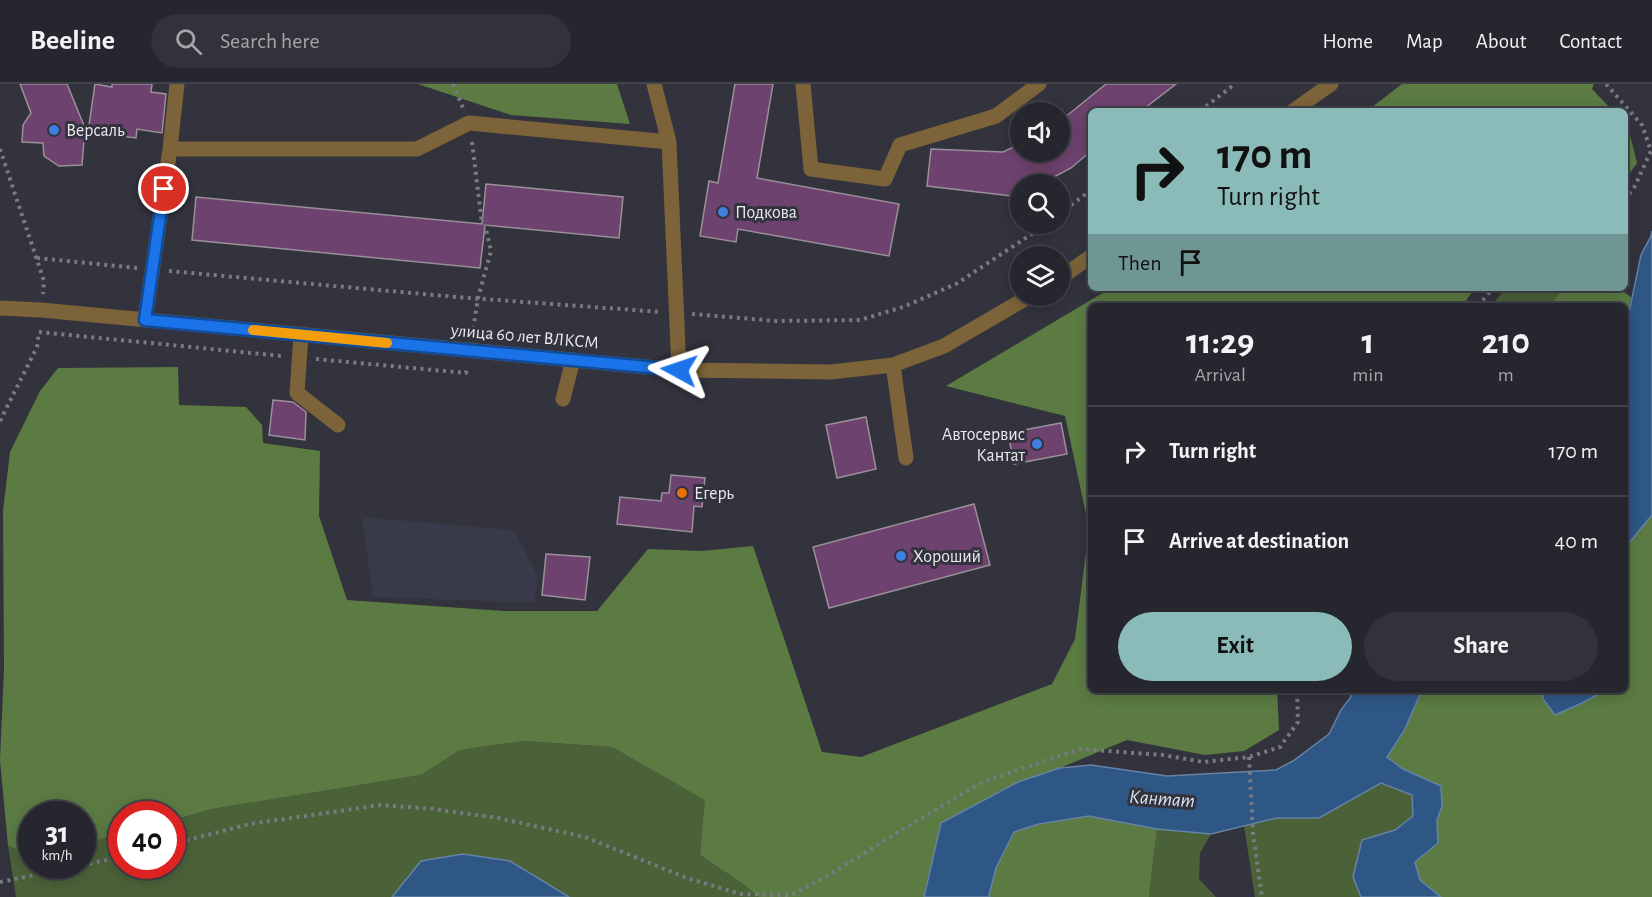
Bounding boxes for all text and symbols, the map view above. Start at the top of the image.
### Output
search box [151,14,571,68]
icon: search [172,25,205,58]
text: Beeline [30,27,115,55]
text: Search here [220,30,320,52]
text: Home [1322,31,1373,52]
text: Map [1406,31,1443,52]
text: About [1476,31,1526,52]
text: Contact [1559,31,1622,52]
map controls [1010,102,1070,306]
button: sound [1010,102,1070,162]
place label: Версаль [66,122,125,140]
marker: Версаль [47,123,61,137]
icon: right [1118,132,1196,210]
text: 170 m [1217,134,1312,176]
pin [138,163,189,214]
icon: arrive [147,172,180,205]
button: search [1010,174,1070,234]
text: Turn right [1217,183,1320,210]
place label: Подкова [735,204,797,222]
marker: Подкова [716,205,730,219]
button: layers [1010,246,1070,306]
icon: arrive [1174,246,1207,279]
text: Then [1118,252,1162,274]
street label: улица 60 лет ВЛКСМ [449,321,600,352]
text: 11:29 [1186,324,1254,360]
text: 1 [1361,324,1374,360]
text: 210 [1481,324,1530,360]
position arrow [647,338,711,402]
text: Arrival [1194,365,1246,385]
text: min [1352,365,1384,385]
text: m [1498,365,1514,385]
place label: Автосервис Кантат [942,426,1026,465]
icon: right [1118,435,1151,468]
marker: Автосервис Кантат [1030,437,1044,451]
text: Turn right [1169,440,1256,462]
text: 170 m [1548,440,1598,462]
place label: Егерь [694,485,734,503]
marker: Егерь [675,486,689,500]
icon: arrive [1118,525,1151,558]
text: Arrive at destination [1169,530,1349,552]
text: 40 m [1555,530,1598,552]
place label: Хороший [913,548,981,566]
marker: Хороший [894,549,908,563]
button: Exit [1118,612,1352,681]
button: Share [1364,612,1598,681]
water label: Кантат [1128,787,1195,811]
speed limit sign: 40 [108,801,186,879]
text: 31 [45,818,69,848]
text: km/h [42,848,72,863]

